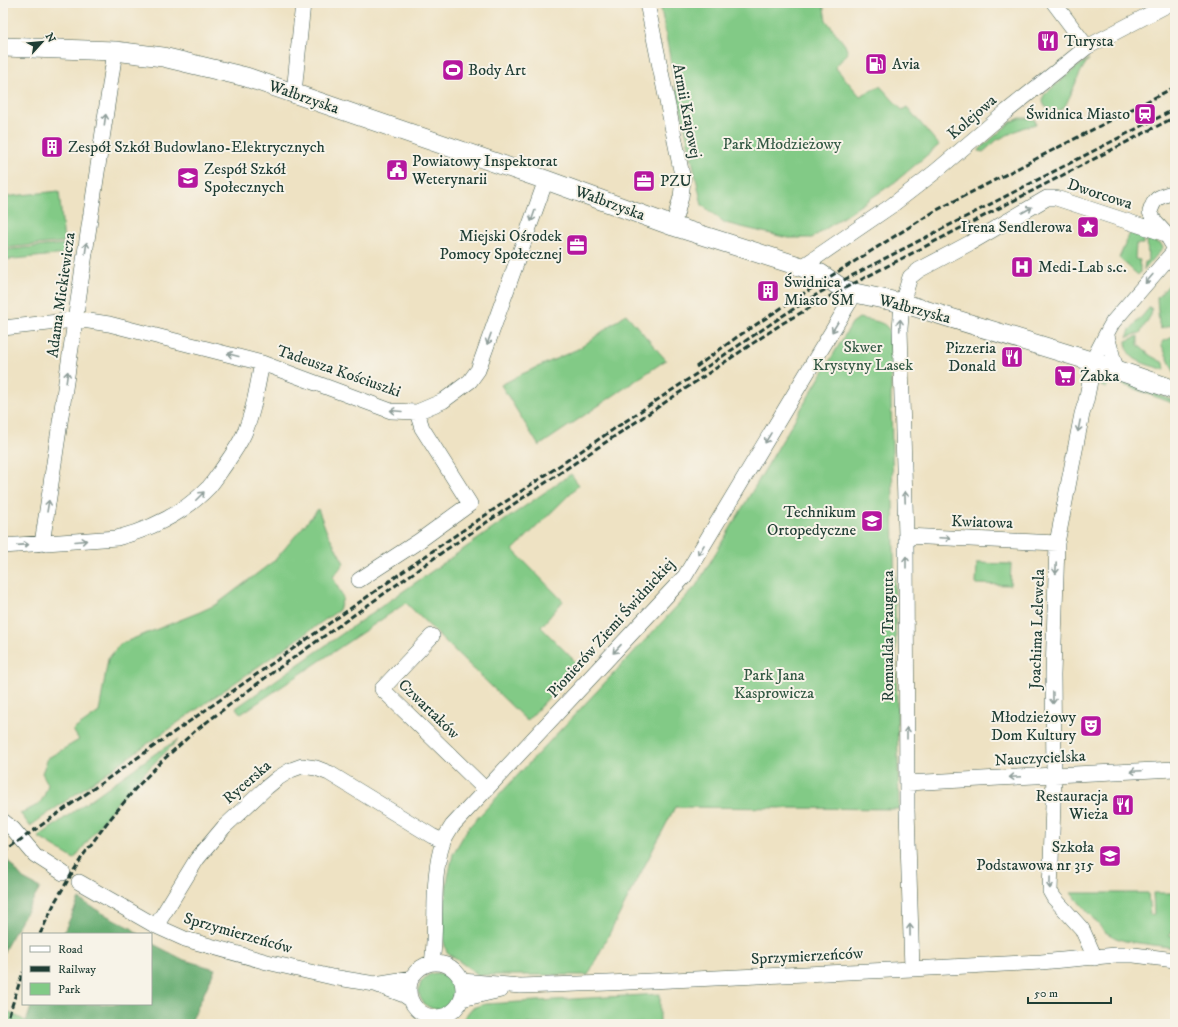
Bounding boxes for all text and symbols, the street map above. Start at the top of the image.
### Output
north arrow [22,22,62,62]
restaurant icon: Turysta [1035,28,1061,54]
text: N [42,31,58,45]
place label: Turysta [1064,31,1114,51]
fuel station icon: Avia [863,51,889,77]
place label: Avia [892,54,920,74]
sports icon: Body Art [440,57,466,83]
place label: Body Art [468,60,526,80]
street label: Armii Krajowej [668,62,706,160]
street label: Wałbrzyska [265,75,342,118]
street label: Kolejowa [943,90,1001,144]
station icon: Świdnica Miasto [1132,101,1158,127]
place label: Świdnica Miasto [1026,104,1130,124]
one-way arrow [101,114,109,127]
building icon: Zespół Szkół Budowlano-Elektrycznych [39,134,65,160]
park label: Park Młodzieżowy [723,134,842,154]
place label: Zespół Szkół Budowlano-Elektrycznych [68,137,326,157]
place label: Powiatowy Inspektorat Weterynarii [411,151,558,189]
public building icon: Powiatowy Inspektorat Weterynarii [384,157,410,183]
place label: Zespół Szkół Społecznych [204,159,286,197]
school or university icon: Zespół Szkół Społecznych [175,165,201,191]
office icon: PZU [631,168,657,194]
place label: PZU [660,171,692,191]
street label: Dworcowa [1065,174,1135,214]
street label: Wałbrzyska [571,181,648,225]
one-way arrow [1021,205,1033,213]
one-way arrow [528,210,536,222]
place icon: Irena Sendlerowa [1075,214,1101,240]
place label: Irena Sendlerowa [961,217,1072,237]
place label: Miejski Ośrodek Pomocy Społecznej [439,226,562,264]
street label: Adama Mickiewicza [42,231,80,359]
office icon: Miejski Ośrodek Pomocy Społecznej [564,232,590,258]
one-way arrow [82,242,90,255]
hospital icon: Medi-Lab s.c. [1009,254,1035,280]
place label: Medi-Lab s.c. [1038,257,1127,277]
place label: Świdnica Miasto ŚM [784,272,854,310]
one-way arrow [1145,273,1154,284]
building icon: Świdnica Miasto ŚM [755,278,781,304]
street label: Wałbrzyska [876,290,953,328]
one-way arrow [897,319,904,332]
one-way arrow [831,321,839,332]
one-way arrow [485,333,493,345]
park label: Skwer Krystyny Lasek [813,337,913,375]
place label: Pizzeria Donald [945,338,996,376]
street label: Tadeusza Kościuszki [274,340,404,402]
restaurant icon: Pizzeria Donald [999,344,1025,370]
one-way arrow [227,351,240,359]
supermarket icon: Żabka [1052,363,1078,389]
place label: Żabka [1080,366,1119,386]
one-way arrow [63,371,71,384]
one-way arrow [389,407,402,414]
one-way arrow [1075,419,1083,432]
one-way arrow [764,432,772,444]
one-way arrow [195,491,205,501]
one-way arrow [901,491,909,504]
one-way arrow [44,499,52,512]
place label: Technikum Ortopedyczne [767,502,856,540]
school or university icon: Technikum Ortopedyczne [859,508,885,534]
street label: Kwiatowa [951,511,1013,533]
one-way arrow [938,534,951,542]
one-way arrow [74,537,87,544]
one-way arrow [16,542,29,549]
one-way arrow [697,544,705,555]
street label: Pionierów Ziemi Świdnickiej [543,554,679,702]
one-way arrow [902,556,910,569]
one-way arrow [1053,561,1060,574]
street label: Joachima Lelewela [1025,568,1049,691]
street label: Romualda Traugutta [878,570,898,702]
one-way arrow [613,643,622,654]
park label: Park Jana Kasprowicza [734,665,814,703]
street label: Czwartaków [394,675,465,744]
one-way arrow [1049,691,1057,704]
place label: Młodzieżowy Dom Kultury [991,707,1076,745]
theatre icon: Młodzieżowy Dom Kultury [1078,713,1104,739]
one-way arrow [903,727,911,740]
street label: Nauczycielska [994,746,1086,770]
street label: Rycerska [219,755,275,808]
one-way arrow [1130,767,1143,775]
one-way arrow [1009,773,1022,780]
place label: Restauracja Wieża [1036,786,1108,824]
restaurant icon: Restauracja Wieża [1110,792,1136,818]
place label: Szkoła Podstawowa nr 315 [976,837,1094,875]
school or university icon: Szkoła Podstawowa nr 315 [1097,843,1123,869]
one-way arrow [1046,876,1054,889]
street label: Sprzymierzeńców [181,908,295,958]
one-way arrow [906,924,914,937]
legend [22,933,152,1005]
text: Road [58,942,83,957]
street label: Sprzymierzeńców [750,943,864,969]
text: Railway [58,962,96,977]
scale bar [1028,979,1111,1005]
text: Park [58,982,80,997]
text: 50 m [1034,986,1058,1001]

